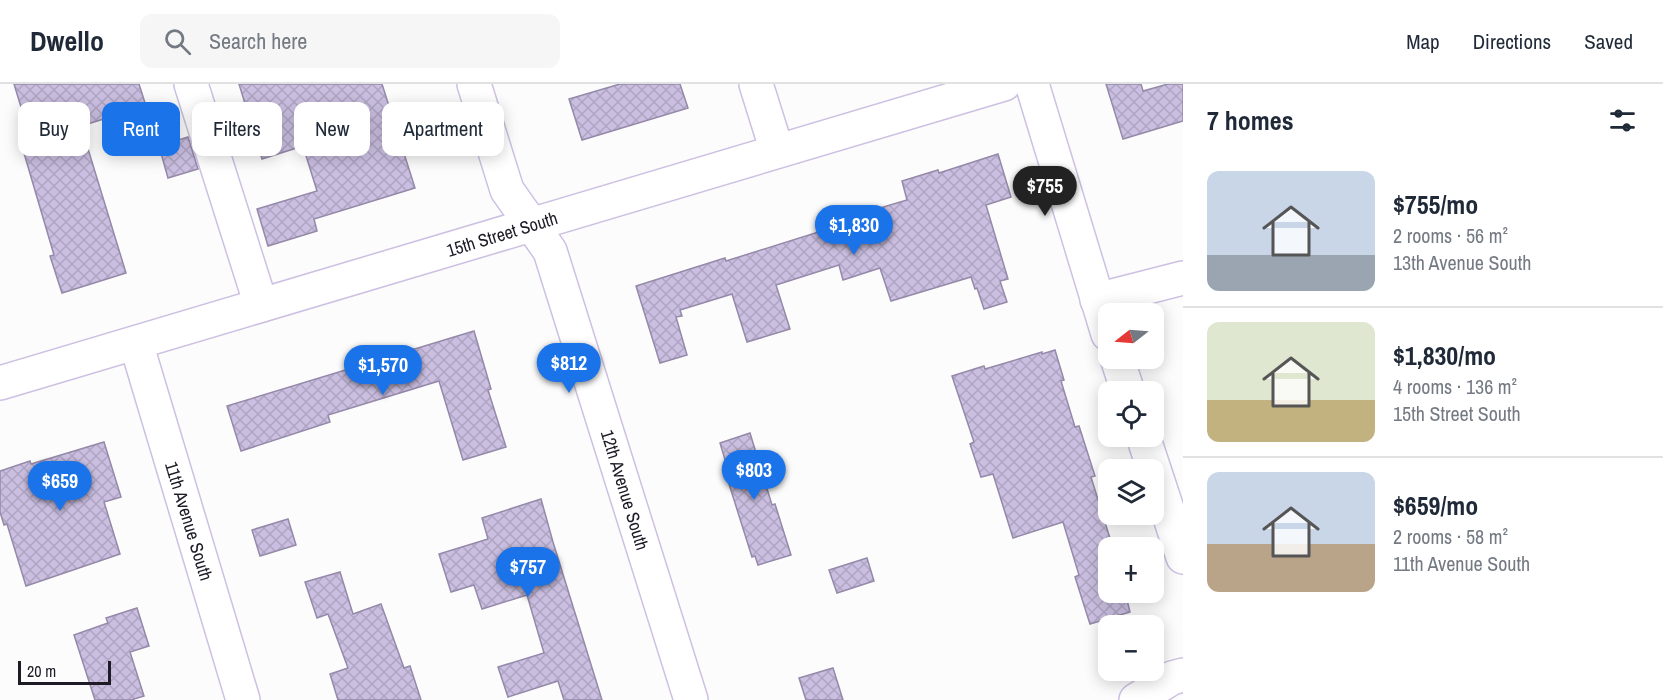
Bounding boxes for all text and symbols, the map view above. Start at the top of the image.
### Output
search box [140,14,560,68]
text: Dwello [30,22,104,60]
icon: search [161,25,194,58]
text: Search here [209,26,307,56]
text: Map [1406,27,1440,56]
text: Directions [1473,27,1551,56]
text: Saved [1584,27,1633,56]
chip: Buy [18,102,90,156]
chip: Rent [102,102,180,156]
chip: Filters [192,102,282,156]
chip: New [294,102,370,156]
chip: Apartment [382,102,504,156]
text: 7 homes [1207,103,1294,138]
icon: filters [1606,104,1639,137]
pin: $755 [1009,166,1081,217]
text: $755 [1027,172,1063,199]
text: $755/mo [1393,187,1478,222]
icon: home [1255,195,1327,267]
street label: 15th Street South [443,205,561,263]
pin: $1,830 [805,205,903,256]
text: $1,830 [829,211,879,238]
text: 2 rooms · 56 m² [1393,222,1508,249]
text: 13th Avenue South [1393,249,1531,276]
north arrow [1098,303,1164,369]
map controls [1098,303,1164,681]
text: $1,830/mo [1393,338,1496,373]
pin: $812 [533,343,605,394]
pin: $1,570 [334,345,432,396]
icon: home [1255,346,1327,418]
text: $812 [551,349,587,376]
text: $1,570 [358,351,408,378]
text: 4 rooms · 136 m² [1393,373,1517,400]
button: locate [1098,381,1164,447]
text: 15th Street South [1393,400,1521,427]
street label: 12th Avenue South [595,427,655,553]
pin: $803 [718,450,790,501]
text: $803 [736,456,772,483]
street label: 11th Avenue South [159,458,219,584]
button: layers [1098,459,1164,525]
pin: $659 [24,461,96,512]
text: $659 [42,467,78,494]
text: $659/mo [1393,488,1478,523]
icon: home [1255,496,1327,568]
text: 2 rooms · 58 m² [1393,523,1508,550]
button: + [1098,537,1164,603]
pin: $757 [492,547,564,598]
text: 11th Avenue South [1393,550,1530,577]
text: $757 [510,553,546,580]
button: − [1098,615,1164,681]
scale bar [18,658,111,686]
text: 20 m [27,660,56,682]

